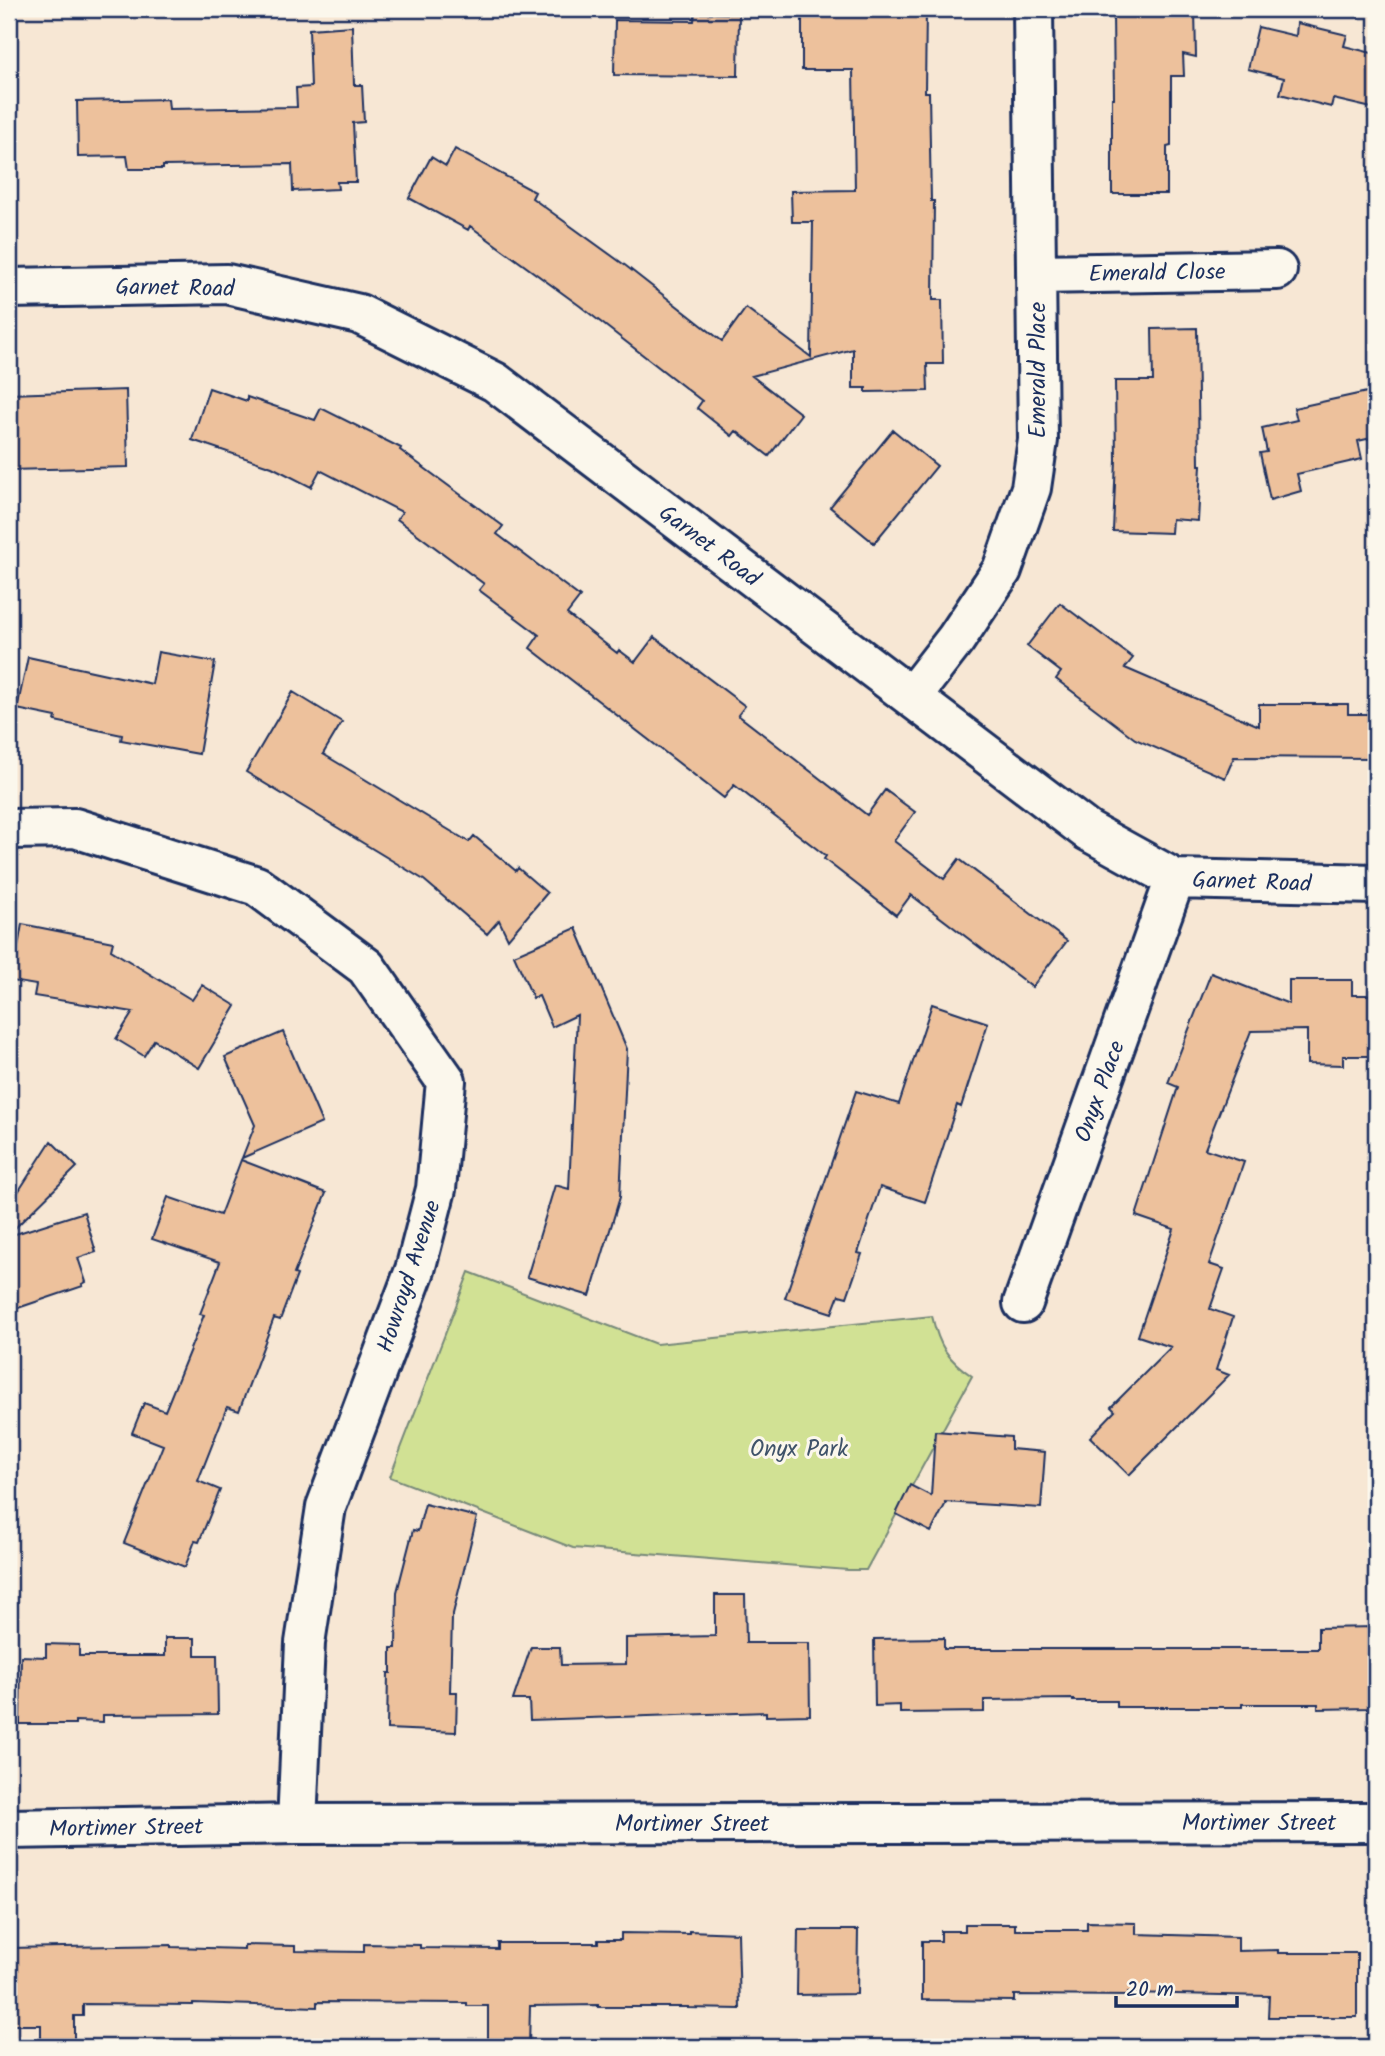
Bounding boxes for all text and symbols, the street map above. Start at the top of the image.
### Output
street label: Emerald Close [1088,255,1226,293]
street label: Garnet Road [115,270,235,308]
street label: Emerald Place [1021,302,1057,438]
street label: Garnet Road [650,496,768,597]
street label: Garnet Road [1192,863,1313,903]
street label: Onyx Place [1066,1036,1136,1147]
street label: Howroyd Avenue [368,1196,452,1358]
park label: Onyx Park [750,1432,848,1468]
street label: Mortimer Street [1182,1806,1337,1842]
street label: Mortimer Street [615,1807,770,1843]
street label: Mortimer Street [49,1810,205,1848]
scale bar [1116,1965,1236,2009]
text: 20 m [1126,1974,1174,2007]

